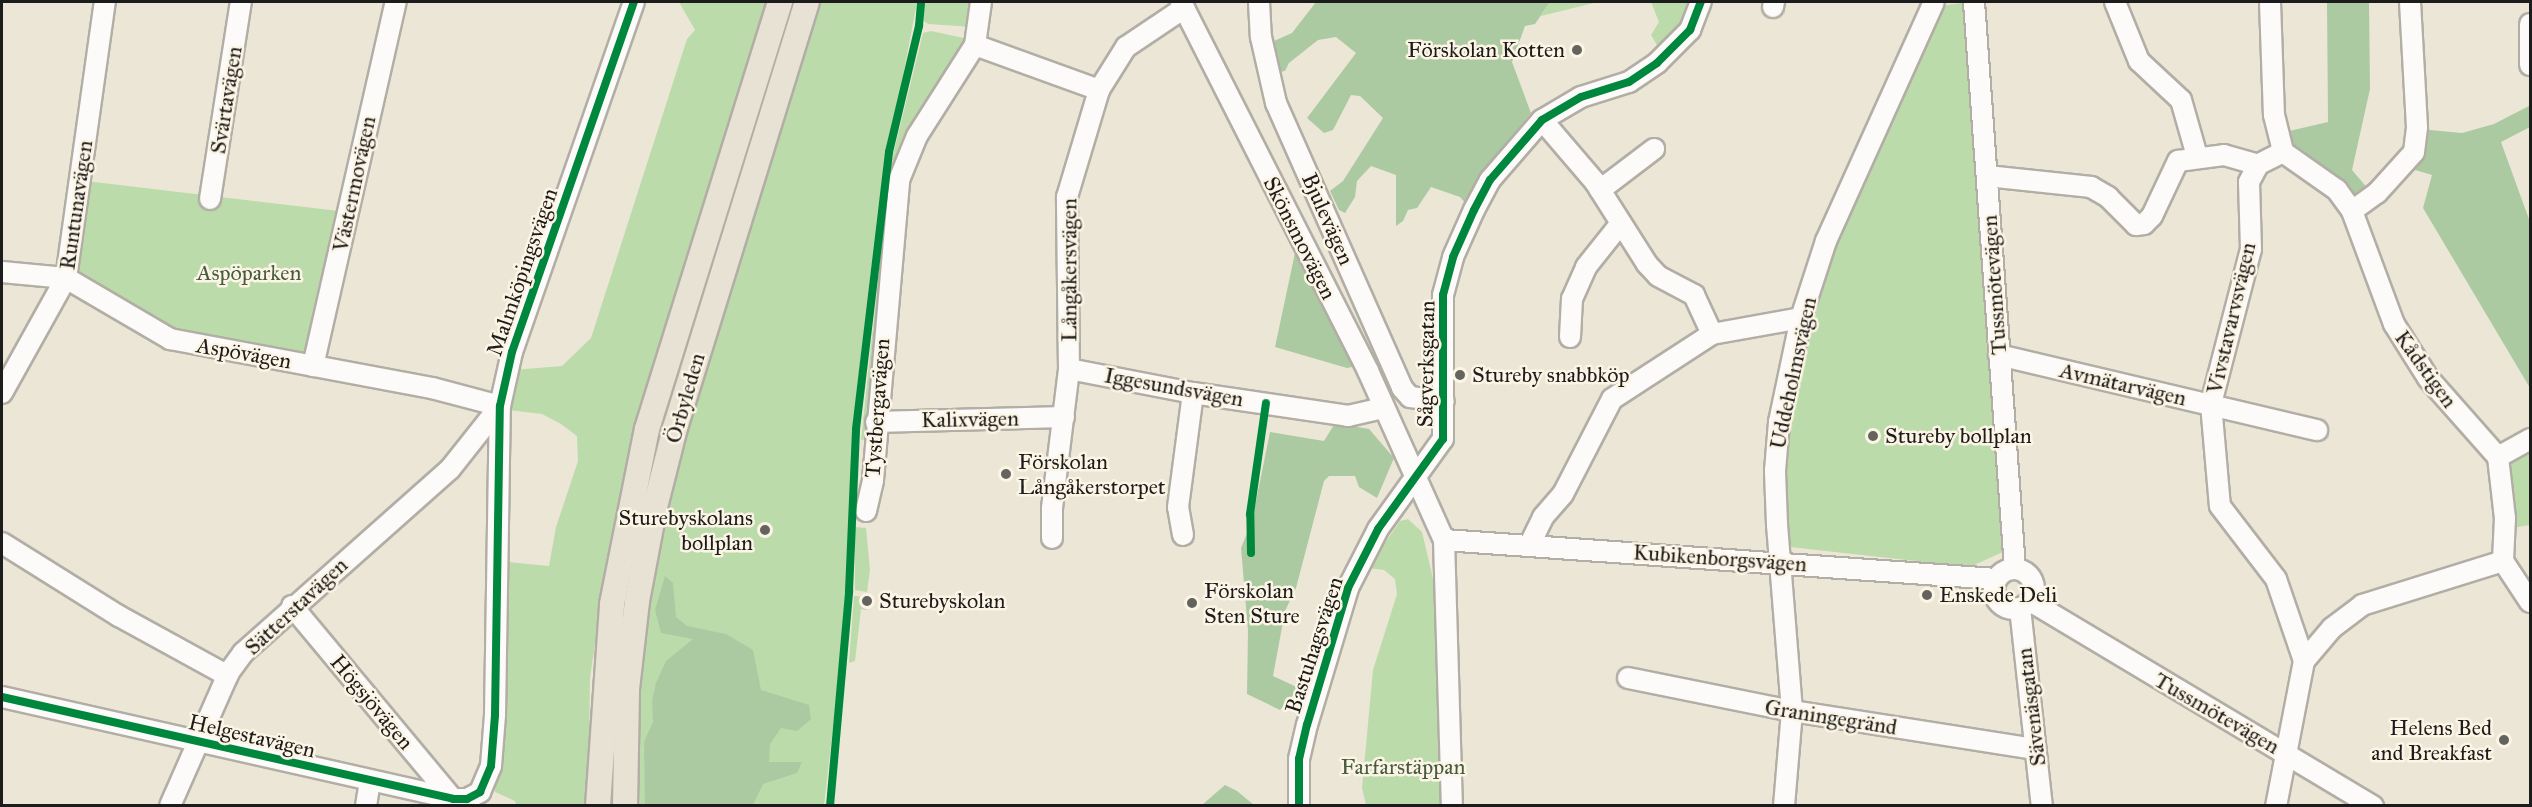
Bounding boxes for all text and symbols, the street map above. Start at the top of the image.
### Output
place label: Förskolan Kotten [1407,37,1565,63]
marker: Förskolan Kotten [1570,43,1584,57]
street label: Svärtavägen [204,44,248,156]
street label: Västermovägen [327,114,381,254]
street label: Runtunavägen [54,139,98,271]
street label: Bjulevägen [1296,169,1360,269]
street label: Skönsmovägen [1258,172,1342,304]
street label: Malmköpingsvägen [481,184,563,360]
street label: Långåkersvägen [1056,198,1082,342]
street label: Tussmötevägen [1976,214,2012,356]
street label: Vivstavarvsvägen [2201,240,2261,396]
park label: Aspöparken [197,260,301,286]
street label: Uddeholmsvägen [1764,294,1822,452]
street label: Sågverksgatan [1412,300,1440,428]
street label: Kådstigen [2389,325,2463,413]
street label: Aspövägen [194,332,294,374]
street label: Tystbergavägen [859,337,895,479]
street label: Örbyleden [660,350,710,446]
street label: Avmätarvägen [2057,357,2189,411]
street label: Iggesundsvägen [1102,362,1246,412]
place label: Stureby snabbköp [1472,362,1630,388]
marker: Stureby snabbköp [1453,368,1467,382]
street label: Kalixvägen [921,405,1019,433]
place label: Stureby bollplan [1885,423,2032,449]
marker: Stureby bollplan [1866,429,1880,443]
place label: Förskolan Långåkerstorpet [1018,448,1166,500]
marker: Förskolan Långåkerstorpet [999,467,1013,481]
place label: Sturebyskolans bollplan [619,504,753,556]
marker: Sturebyskolans bollplan [758,523,772,537]
street label: Kubikenborgsvägen [1632,539,1808,577]
street label: Sätterstavägen [239,552,353,660]
street label: Bastuhagsvägen [1279,573,1349,717]
place label: Förskolan Sten Sture [1204,577,1300,628]
place label: Enskede Deli [1939,582,2057,608]
place label: Sturebyskolan [879,588,1005,614]
marker: Enskede Deli [1920,588,1934,602]
marker: Sturebyskolan [860,594,874,608]
marker: Förskolan Sten Sture [1185,596,1199,610]
street label: Sävenäsgatan [2011,646,2051,768]
street label: Högsjövägen [325,649,419,755]
street label: Tussmötevägen [2150,667,2284,759]
street label: Graningegränd [1763,694,1899,740]
street label: Helgestavägen [186,709,318,763]
place label: Helens Bed and Breakfast [2371,714,2492,766]
marker: Helens Bed and Breakfast [2497,733,2511,747]
park label: Farfarstäppan [1341,754,1465,780]

